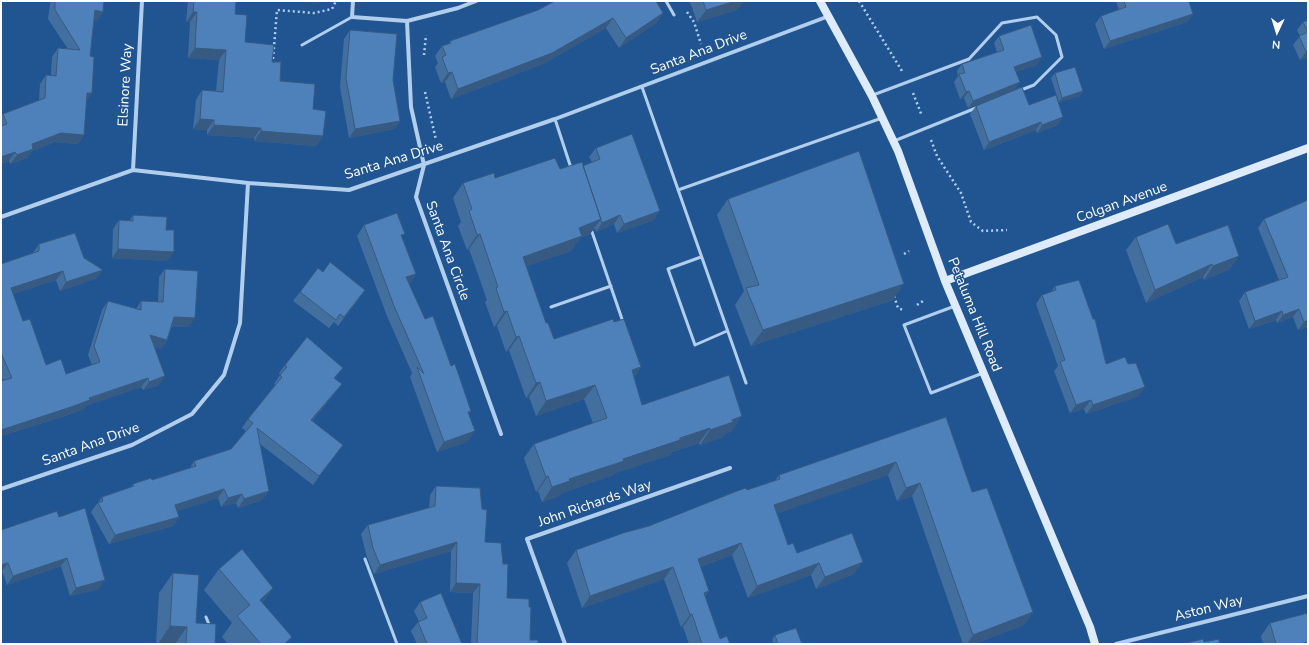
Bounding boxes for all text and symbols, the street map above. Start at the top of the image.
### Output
north arrow [1257,12,1297,52]
street label: Santa Ana Drive [648,27,750,79]
text: N [1272,37,1281,52]
street label: Elsinore Way [115,43,137,127]
street label: Santa Ana Drive [343,138,445,184]
street label: Colgan Avenue [1074,179,1170,227]
street label: Santa Ana Circle [421,199,473,303]
street label: Petaluma Hill Road [943,255,1005,375]
street label: Santa Ana Drive [40,420,142,470]
street label: John Richards Way [536,477,654,531]
street label: Aston Way [1173,592,1245,626]

